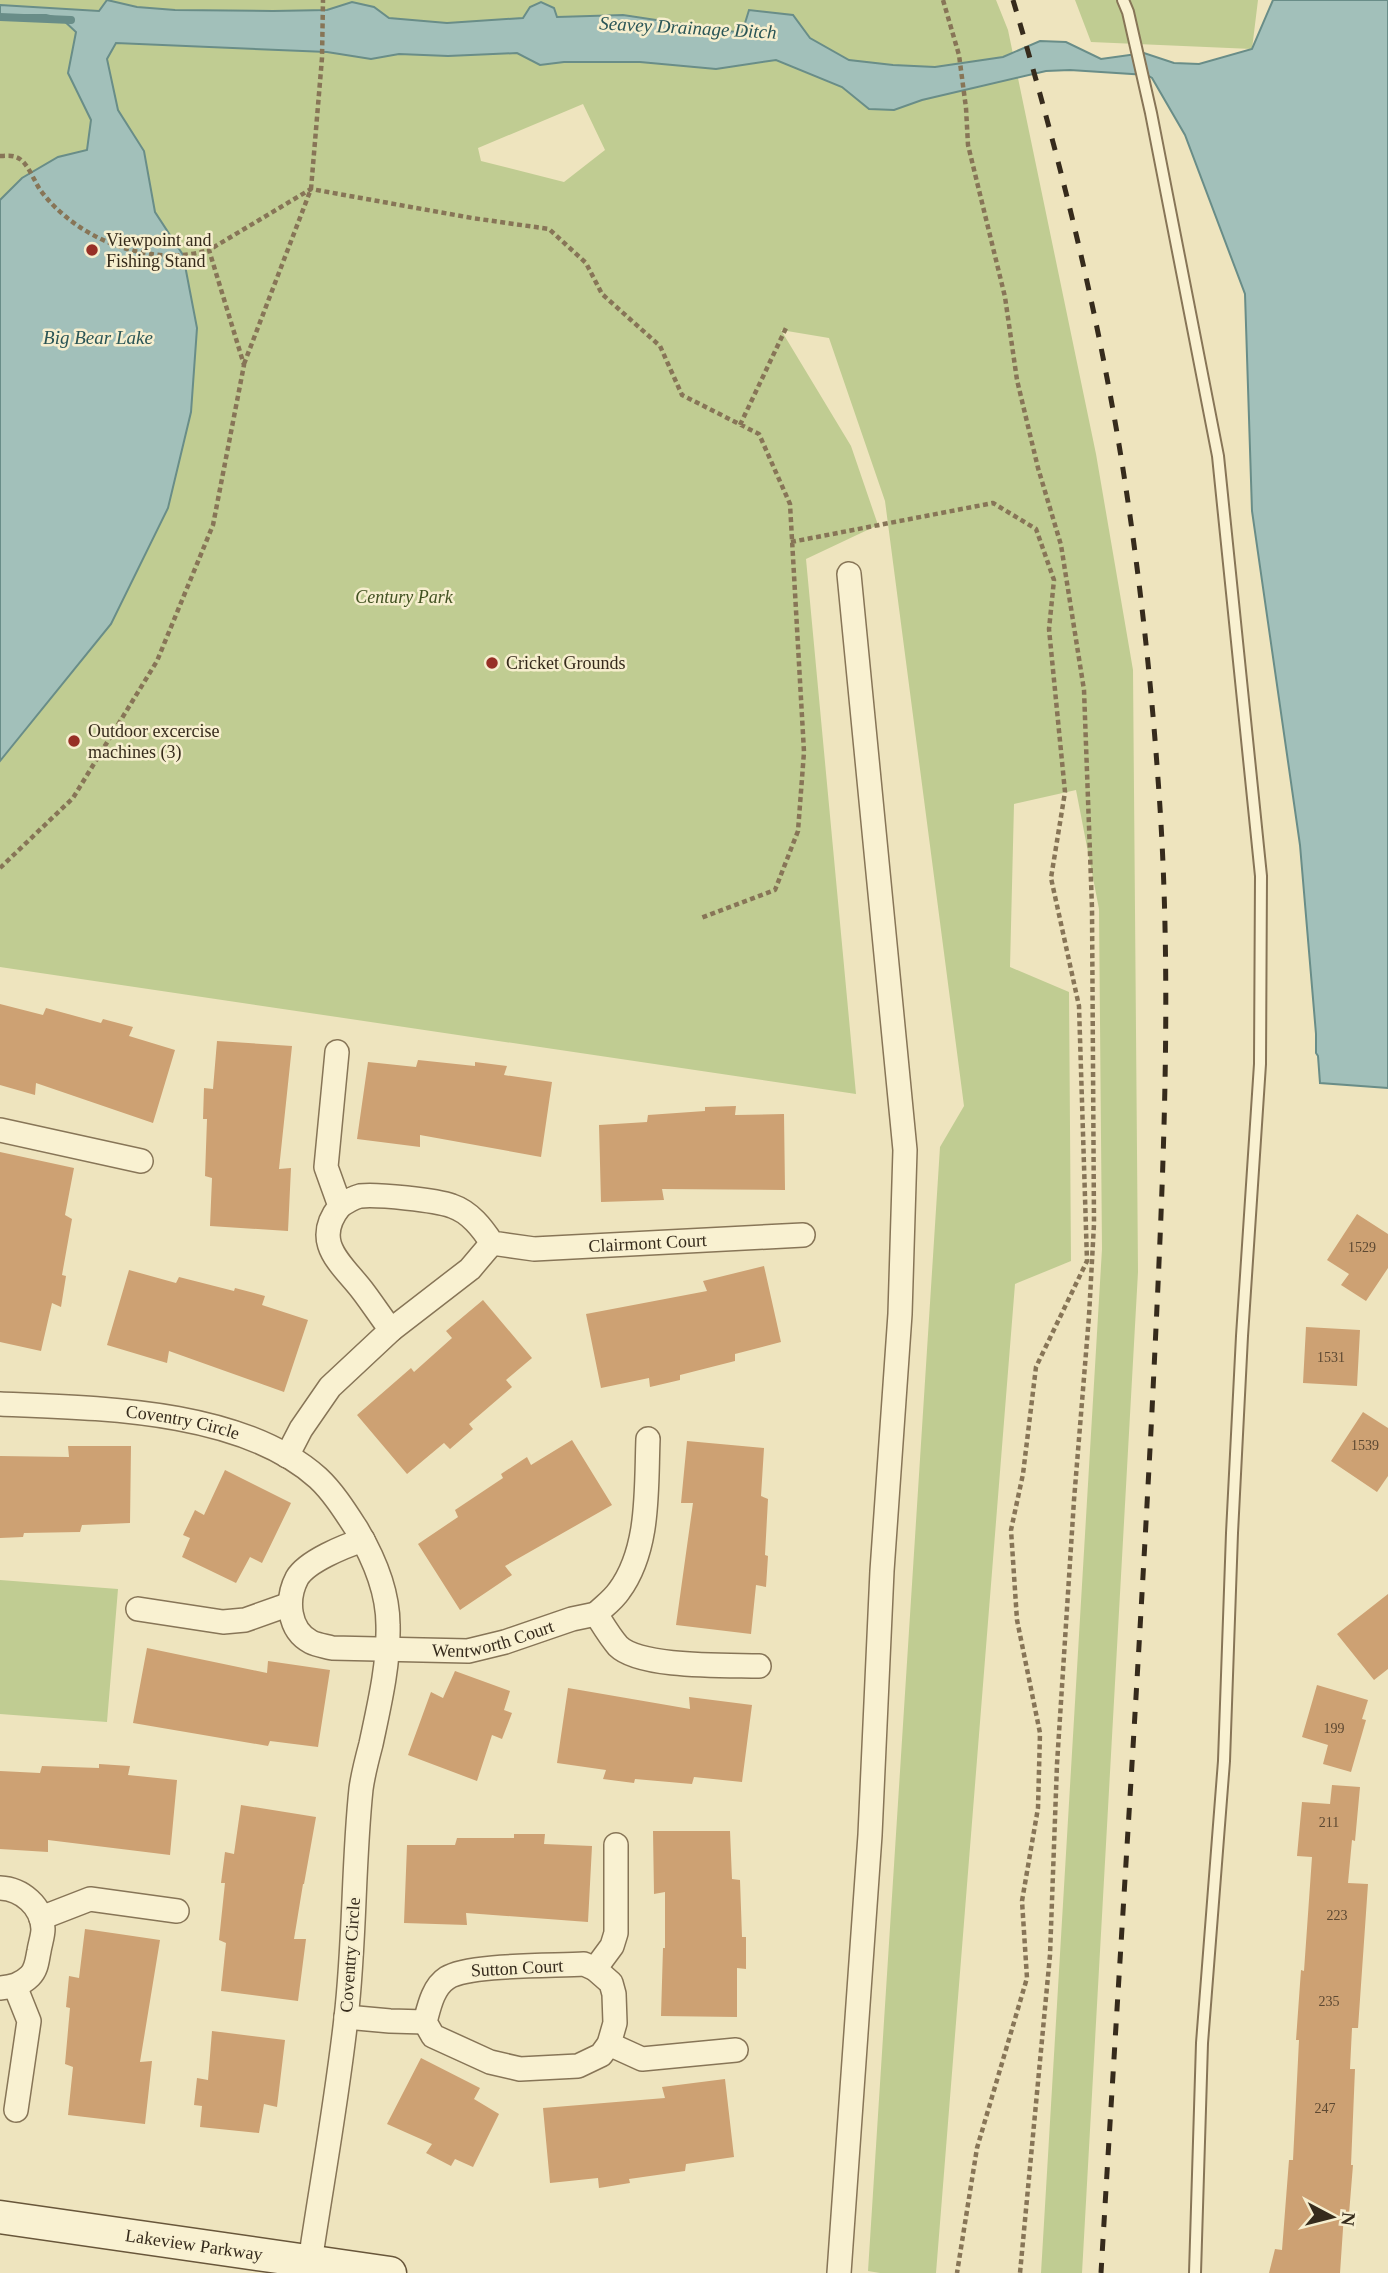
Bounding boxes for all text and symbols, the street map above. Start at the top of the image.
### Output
water label: Seavey Drainage Ditch [599,12,777,43]
place label: Viewpoint and Fishing Stand [106,230,211,271]
marker: Viewpoint and Fishing Stand [84,242,100,258]
water label: Big Bear Lake [43,327,153,348]
park label: Century Park [355,587,454,607]
place label: Cricket Grounds [506,653,625,673]
marker: Cricket Grounds [484,655,500,671]
place label: Outdoor excercise machines (3) [88,721,219,763]
marker: Outdoor excercise machines (3) [66,733,82,749]
street label: Clairmont Court [588,1230,707,1256]
house number: 1529 [1348,1240,1376,1255]
house number: 1531 [1317,1350,1345,1365]
street label: Coventry Circle [125,1401,242,1444]
house number: 1539 [1351,1438,1379,1453]
street label: Wentworth Court [432,1616,556,1661]
house number: 199 [1324,1721,1345,1736]
house number: 211 [1319,1815,1339,1830]
street label: Coventry Circle [336,1897,364,2013]
house number: 223 [1327,1908,1348,1923]
street label: Sutton Court [470,1956,564,1980]
house number: 235 [1319,1994,1340,2009]
house number: 247 [1315,2101,1336,2116]
north arrow [1297,2182,1367,2252]
text: N [1337,2211,1360,2227]
street label: Lakeview Parkway [124,2225,264,2265]

